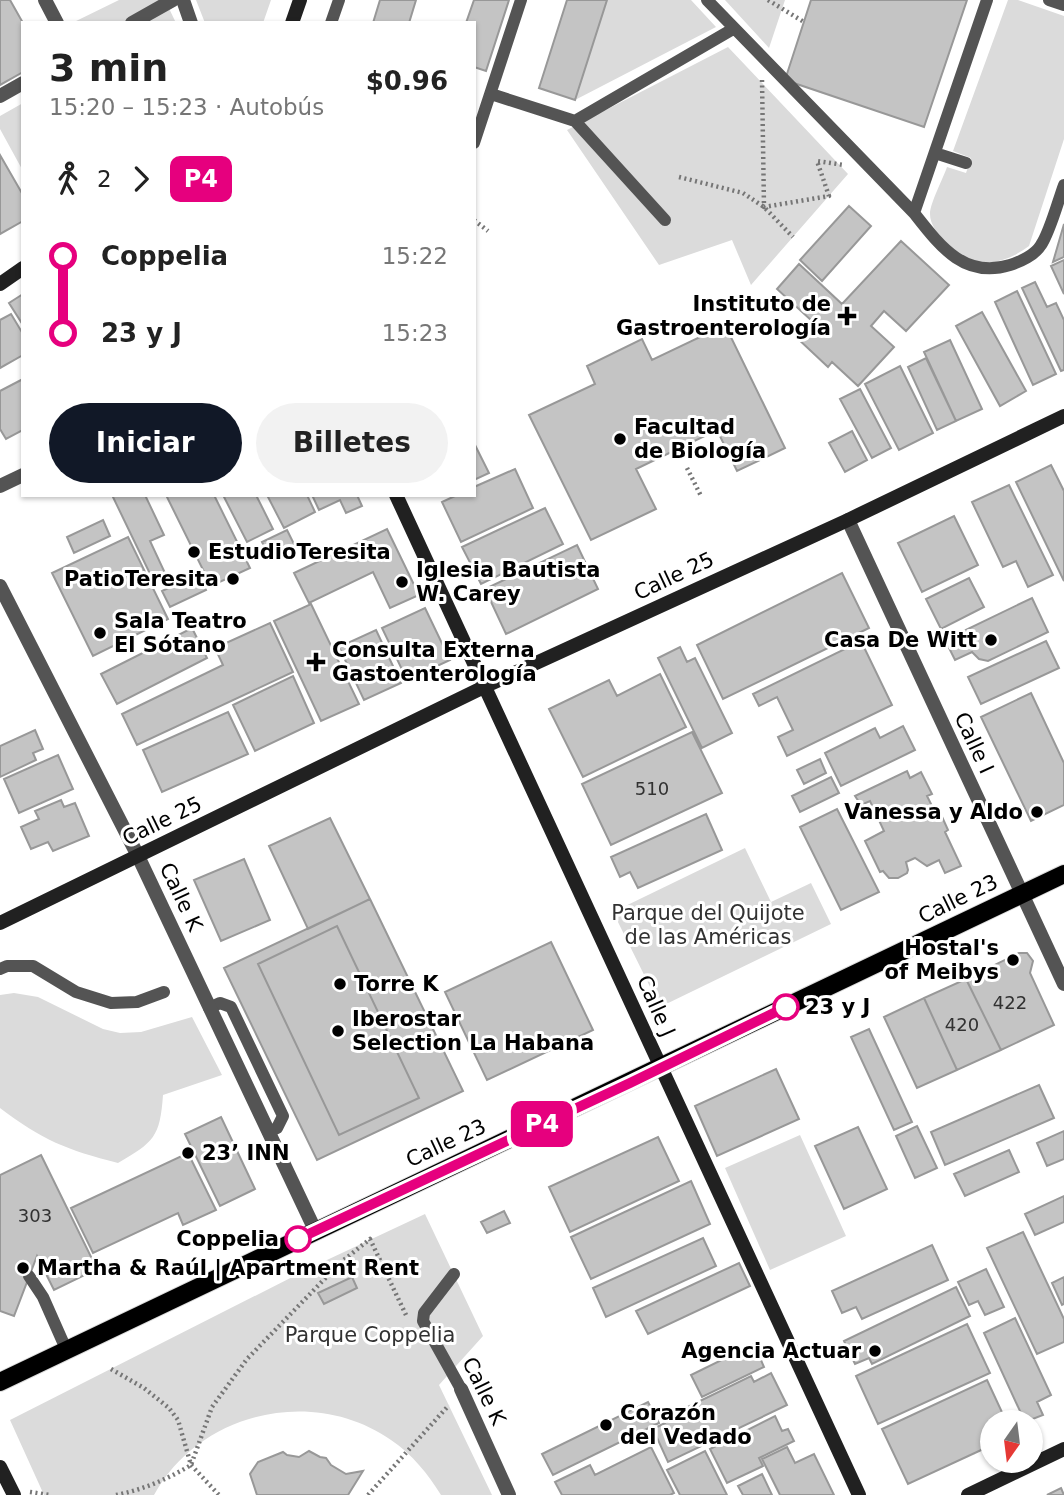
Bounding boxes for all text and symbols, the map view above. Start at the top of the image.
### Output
text: 3 min [49,46,168,90]
text: $0.96 [366,66,448,96]
text: 15:20 – 15:23 · Autobús [49,94,324,120]
icon: walk [49,160,87,198]
icon: forward [122,160,160,198]
text: P4 [184,165,218,193]
text: 2 [97,166,112,192]
text: Coppelia [101,241,228,271]
text: 15:22 [382,243,448,269]
place label: Instituto de Gastroenterología [616,292,831,340]
marker: Instituto de Gastroenterología [837,306,857,326]
text: 23 y J [101,318,182,348]
text: 15:23 [382,320,448,346]
button: Iniciar [49,403,242,483]
button: Billetes [256,403,448,483]
place label: Facultad de Biología [634,415,766,463]
marker: Facultad de Biología [612,431,628,447]
place label: EstudioTeresita [208,540,391,564]
marker: EstudioTeresita [186,544,202,560]
street label: Calle 25 [630,547,718,605]
place label: Iglesia Bautista W. Carey [416,558,601,606]
place label: PatioTeresita [64,567,219,591]
marker: PatioTeresita [225,571,241,587]
marker: Iglesia Bautista W. Carey [394,574,410,590]
place label: Sala Teatro El Sótano [114,609,247,657]
marker: Sala Teatro El Sótano [92,625,108,641]
place label: Casa De Witt [824,628,977,652]
marker: Casa De Witt [983,632,999,648]
place label: Consulta Externa Gastoenterología [332,638,537,686]
marker: Consulta Externa Gastoenterología [306,652,326,672]
street label: Calle I [949,708,999,778]
house number: 510 [635,778,669,799]
street label: Calle 25 [118,791,206,851]
place label: Vanessa y Aldo [844,800,1023,824]
marker: Vanessa y Aldo [1029,804,1045,820]
street label: Calle K [155,859,208,936]
street label: Calle 23 [914,869,1002,929]
park label: Parque del Quijote de las Américas [611,901,805,949]
place label: Hostal's of Meibys [885,936,999,984]
marker: Hostal's of Meibys [1005,952,1021,968]
street label: Calle J [632,971,680,1041]
place label: Torre K [354,972,439,996]
marker: Torre K [332,976,348,992]
house number: 422 [993,992,1027,1013]
marker: 23 y J [773,994,799,1020]
place label: 23 y J [805,995,870,1019]
place label: Iberostar Selection La Habana [352,1007,594,1055]
house number: 420 [945,1014,979,1035]
marker: Iberostar Selection La Habana [330,1023,346,1039]
line badge: P4 [510,1101,574,1147]
text: P4 [525,1110,559,1138]
street label: Calle 23 [402,1114,490,1172]
place label: 23’ INN [202,1141,289,1165]
marker: 23’ INN [180,1145,196,1161]
house number: 303 [18,1205,52,1226]
marker: Coppelia [285,1226,311,1252]
place label: Coppelia [176,1227,279,1251]
place label: Martha & Raúl | Apartment Rent [37,1256,419,1281]
marker: Martha & Raúl | Apartment Rent [15,1260,31,1276]
park label: Parque Coppelia [285,1323,455,1347]
place label: Agencia Actuar [681,1339,862,1363]
marker: Agencia Actuar [867,1343,883,1359]
street label: Calle K [457,1353,511,1430]
place label: Corazón del Vedado [620,1401,752,1449]
north arrow [980,1410,1043,1474]
map controls [980,1410,1043,1473]
marker: Corazón del Vedado [598,1417,614,1433]

